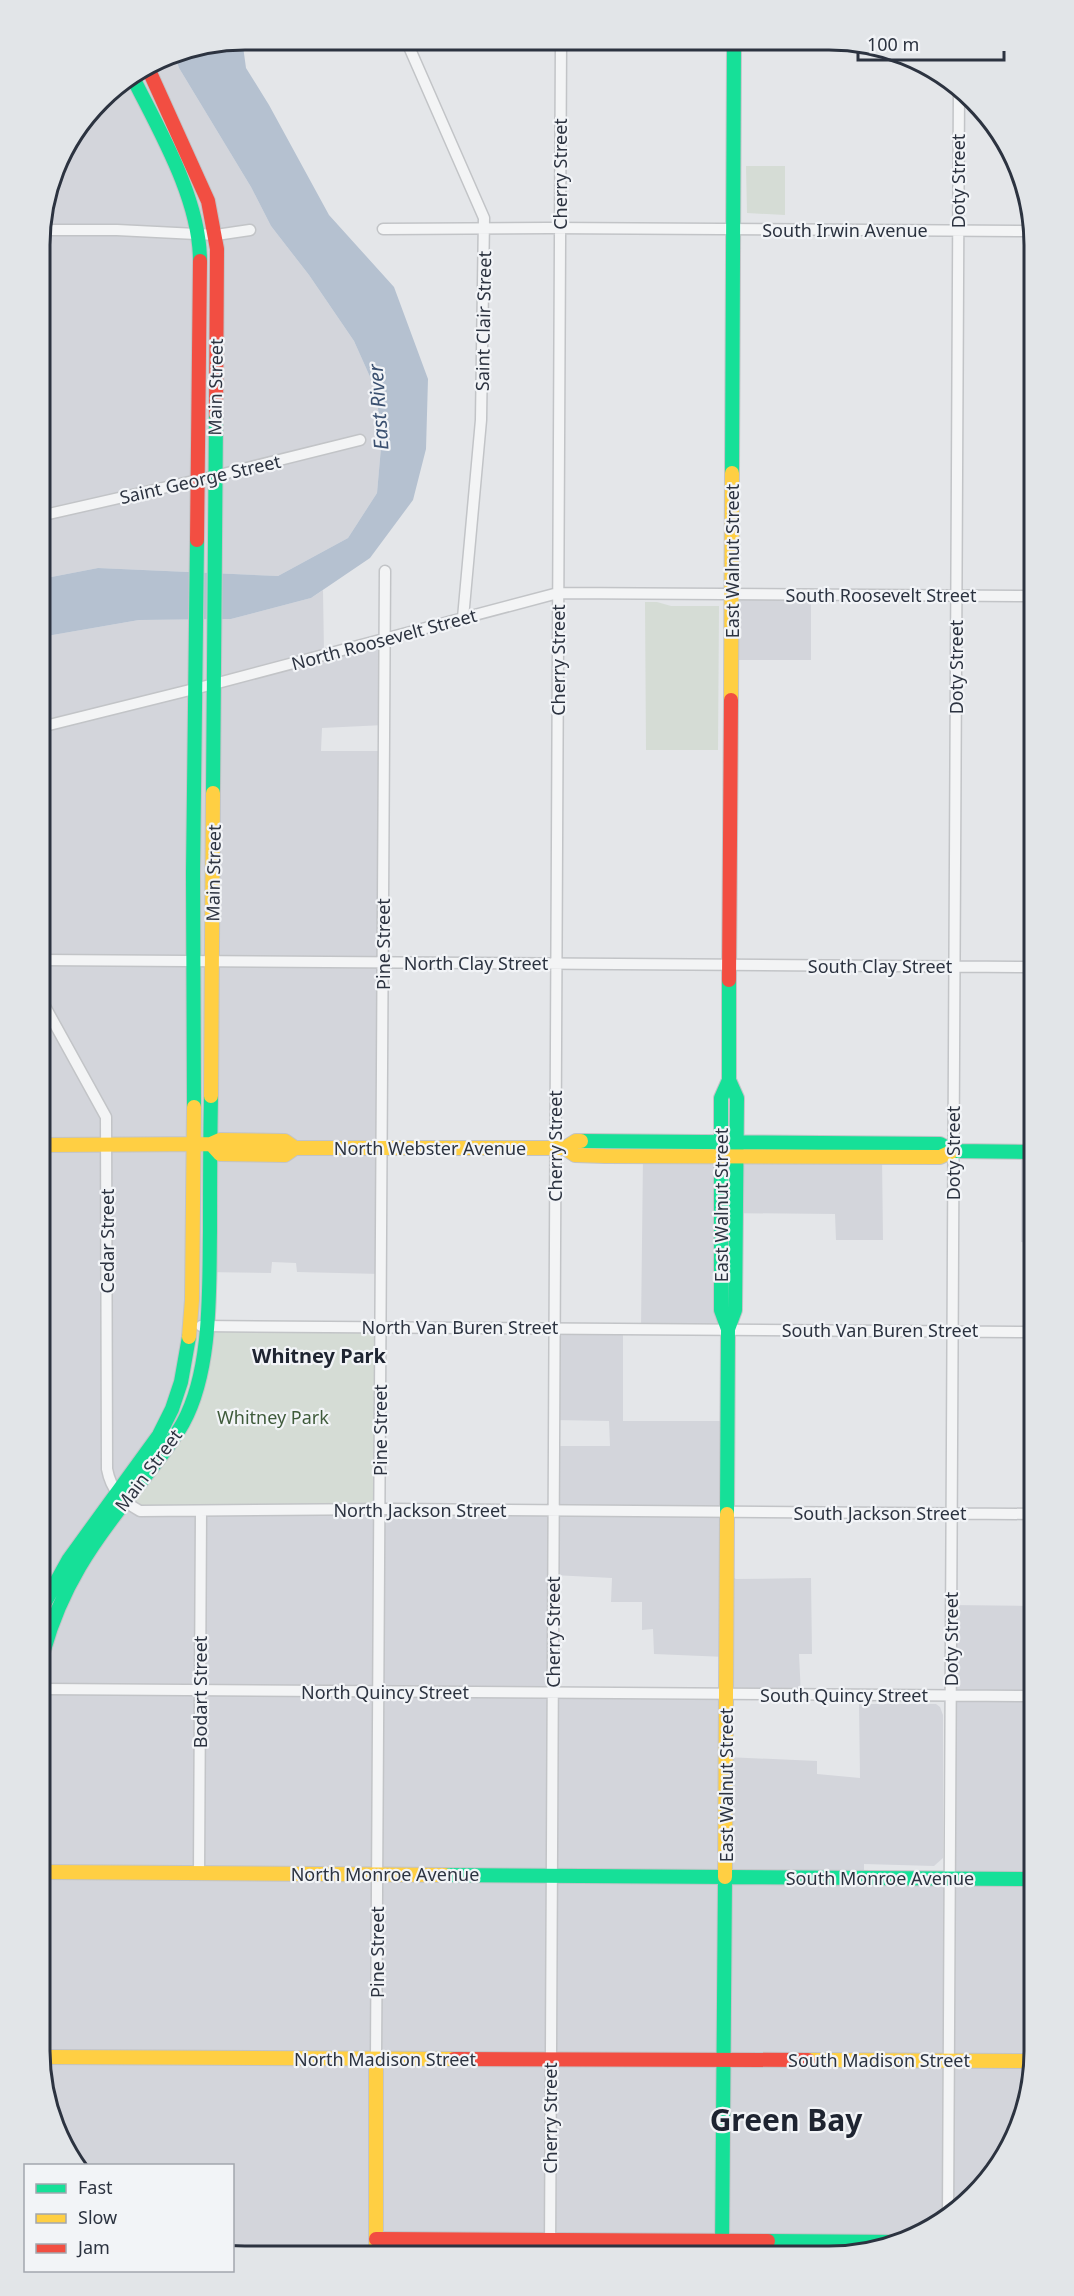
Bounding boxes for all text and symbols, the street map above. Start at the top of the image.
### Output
scale bar [858,24,1004,62]
text: 100 m [867,32,919,56]
street label: Cherry Street [548,118,572,230]
street label: Doty Street [946,133,970,228]
street label: South Irwin Avenue [762,218,928,242]
street label: Saint Clair Street [470,250,496,391]
street label: Main Street [202,338,228,436]
water label: East River [361,362,394,451]
street label: Saint George Street [117,449,283,509]
street label: East Walnut Street [720,483,744,638]
street label: South Roosevelt Street [786,583,977,607]
street label: North Roosevelt Street [289,603,480,675]
street label: Cherry Street [546,604,570,716]
street label: Doty Street [944,619,968,714]
street label: Main Street [200,824,226,922]
street label: Pine Street [371,898,395,990]
street label: North Clay Street [404,951,549,975]
street label: South Clay Street [808,954,953,978]
street label: Cherry Street [543,1090,567,1202]
street label: Doty Street [941,1105,965,1200]
street label: East Walnut Street [709,1127,733,1282]
street label: North Webster Avenue [334,1136,526,1160]
street label: Cedar Street [95,1188,119,1294]
street label: North Van Buren Street [362,1315,559,1339]
street label: South Van Buren Street [782,1318,979,1342]
district label: Whitney Park [252,1342,387,1369]
street label: Pine Street [368,1384,392,1476]
park label: Whitney Park [217,1405,329,1429]
street label: Main Street [109,1424,187,1516]
street label: North Jackson Street [333,1498,507,1522]
street label: South Jackson Street [793,1501,967,1525]
street label: Cherry Street [541,1576,565,1688]
street label: Doty Street [939,1591,963,1686]
street label: Bodart Street [188,1635,212,1748]
street label: North Quincy Street [301,1680,470,1704]
street label: South Quincy Street [760,1683,928,1707]
street label: East Walnut Street [714,1707,738,1862]
street label: North Monroe Avenue [291,1862,479,1886]
street label: South Monroe Avenue [786,1866,974,1890]
street label: Pine Street [365,1906,389,1998]
street label: North Madison Street [294,2047,477,2071]
street label: South Madison Street [788,2048,970,2072]
street label: Cherry Street [538,2062,562,2174]
district label: Green Bay [710,2099,863,2140]
legend [24,2164,234,2272]
text: Fast [78,2175,113,2199]
text: Slow [78,2205,117,2229]
text: Jam [76,2235,110,2259]

